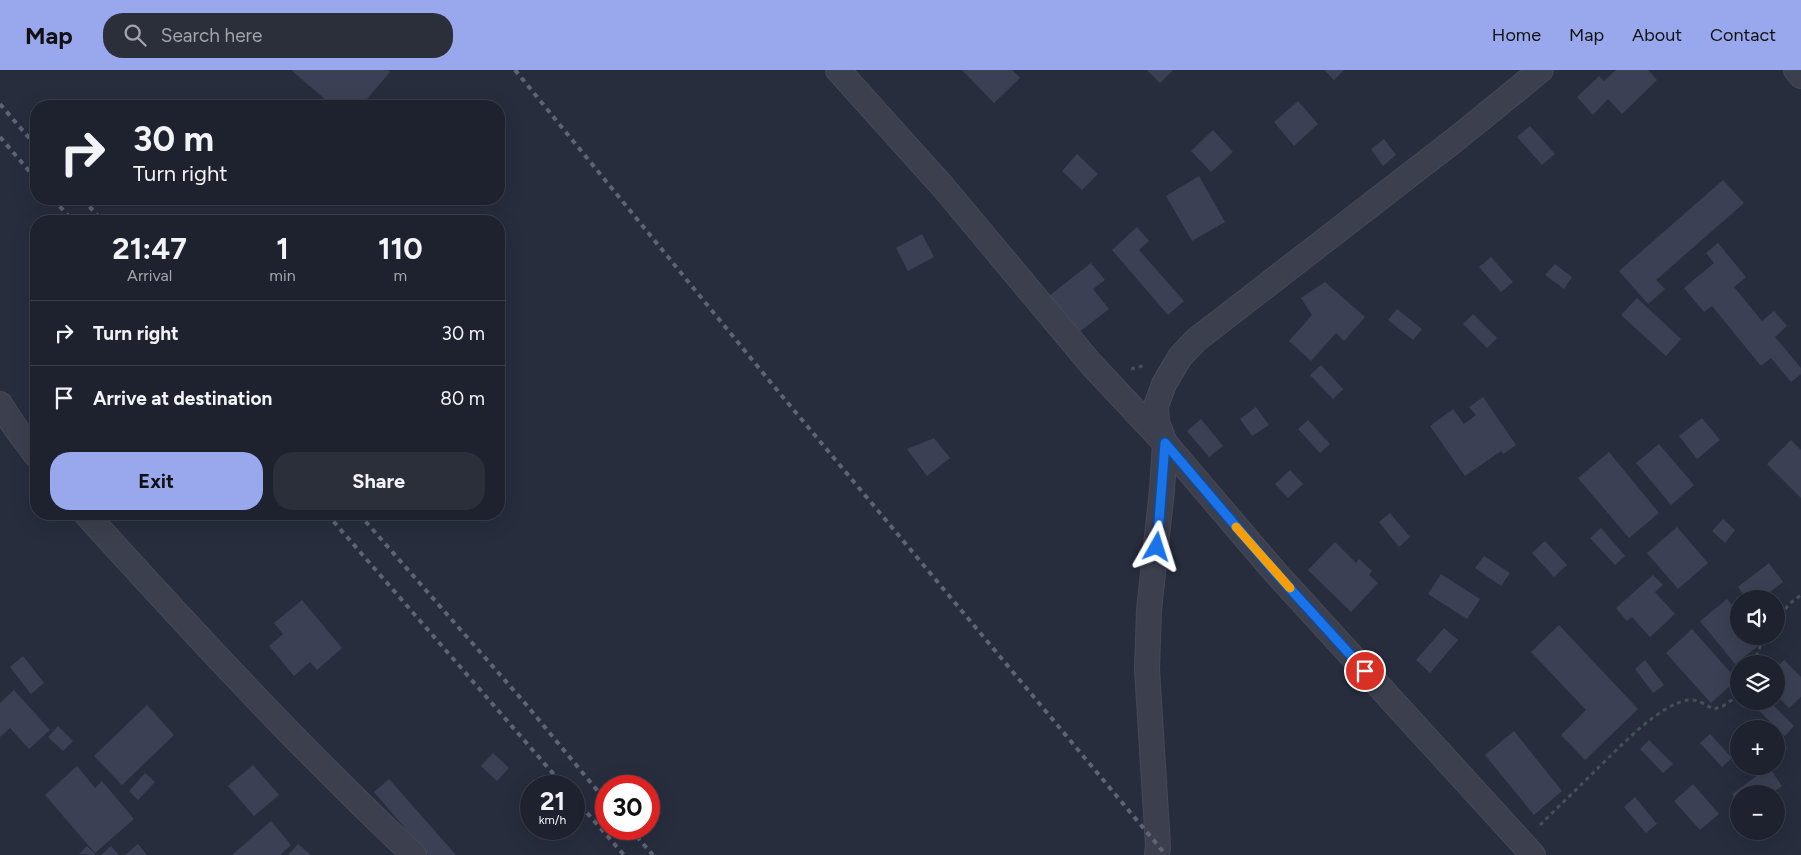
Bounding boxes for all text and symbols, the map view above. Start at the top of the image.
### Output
search box [103,13,453,58]
text: Map [25,21,73,50]
icon: search [121,21,149,49]
text: Search here [161,24,262,47]
text: Home [1492,24,1541,46]
text: Map [1569,24,1604,46]
text: About [1632,24,1682,46]
text: Contact [1710,24,1776,46]
text: 30 m [133,118,214,160]
icon: right [50,120,115,185]
text: Turn right [133,160,228,187]
text: 21:47 [112,230,187,267]
text: 1 [276,230,289,267]
text: 110 [378,230,423,267]
text: Arrival [127,266,172,285]
text: min [269,266,296,285]
text: m [393,266,407,285]
icon: right [50,319,78,347]
text: Turn right [93,322,179,345]
text: 30 m [442,322,485,345]
icon: arrive [50,384,78,412]
text: Arrive at destination [93,387,272,410]
text: 80 m [440,387,485,410]
button: Exit [50,452,263,510]
button: Share [273,452,485,510]
position arrow [1130,520,1182,572]
map controls [1730,590,1785,840]
button: sound [1730,590,1785,645]
pin [1344,650,1386,692]
button: layers [1730,655,1785,710]
icon: arrive [1351,657,1379,685]
button: + [1730,720,1785,775]
speed limit sign: 30 [595,775,660,840]
button: − [1730,785,1785,840]
text: 21 [540,786,565,816]
text: km/h [539,813,566,827]

